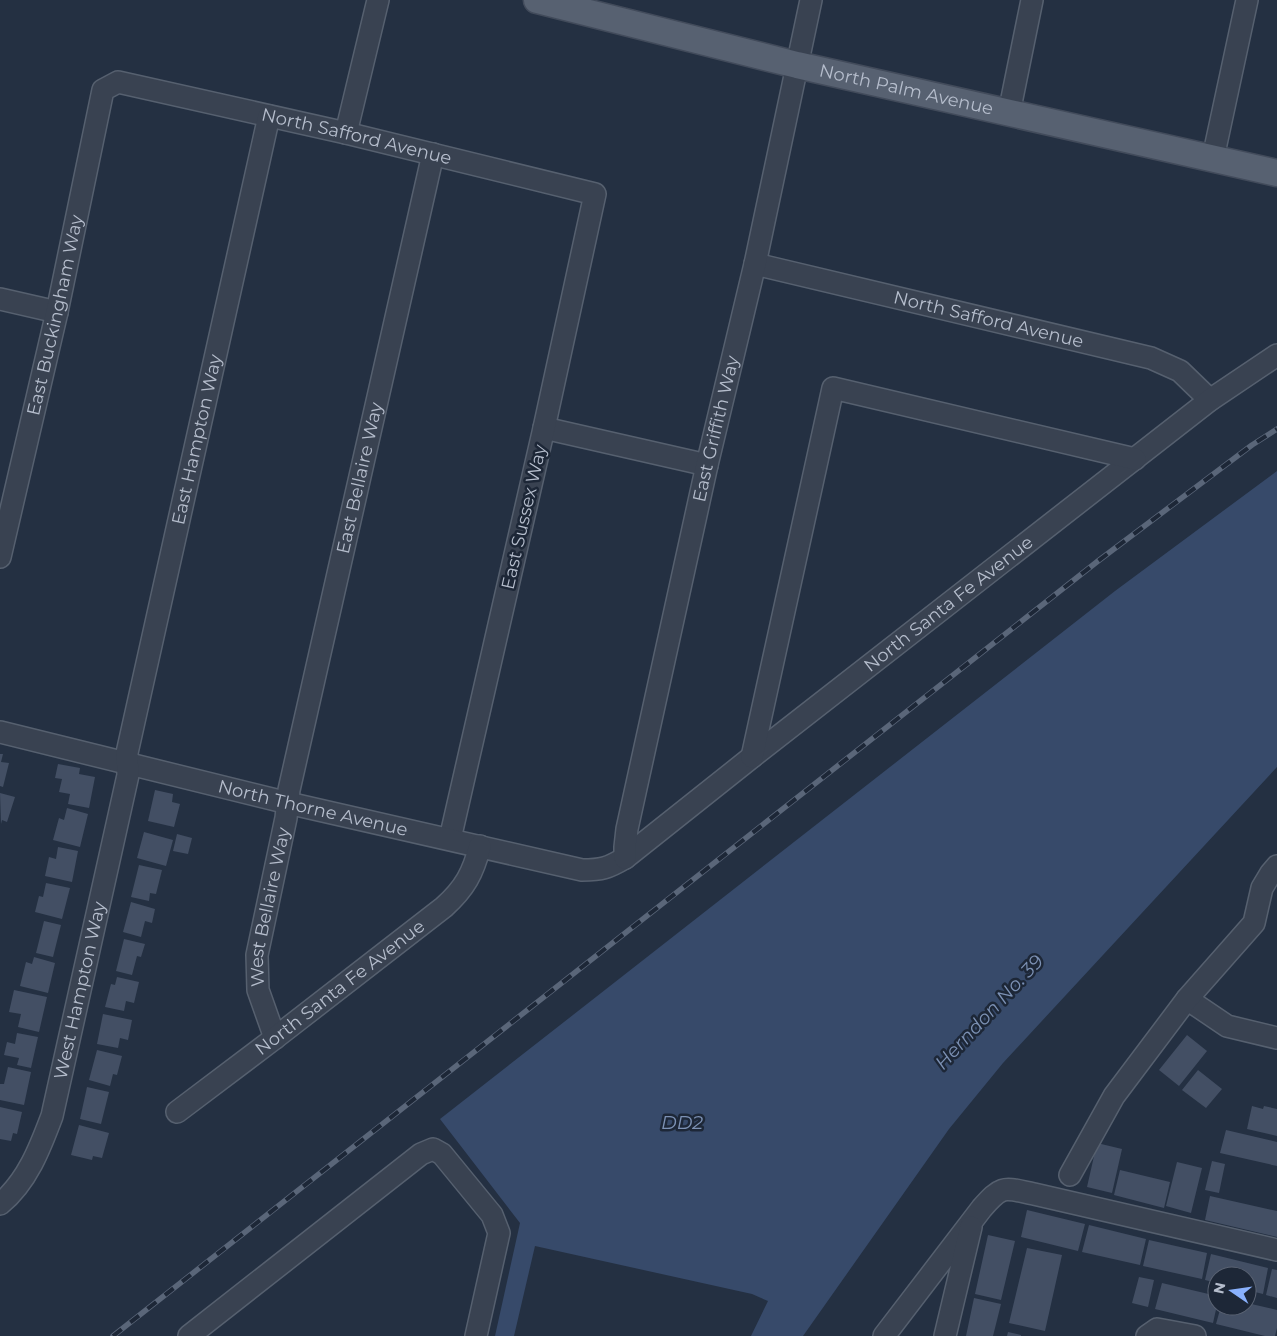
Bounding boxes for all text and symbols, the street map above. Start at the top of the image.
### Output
street label: North Palm Avenue [817,59,995,120]
street label: North Safford Avenue [259,103,454,170]
street label: East Buckingham Way [22,213,88,418]
street label: North Safford Avenue [891,286,1086,353]
street label: East Hampton Way [167,352,227,527]
street label: East Griffith Way [688,353,744,504]
street label: East Bellaire Way [332,400,387,556]
street label: East Sussex Way [497,442,551,592]
street label: North Santa Fe Avenue [860,531,1038,677]
street label: North Thorne Avenue [216,775,410,841]
street label: West Bellaire Way [246,825,295,987]
street label: West Hampton Way [49,899,110,1082]
street label: North Santa Fe Avenue [251,915,429,1060]
water label: Herndon No. 39 [930,950,1048,1074]
water label: DD2 [661,1111,703,1134]
north arrow [1207,1266,1257,1316]
text: N [1209,1281,1229,1296]

